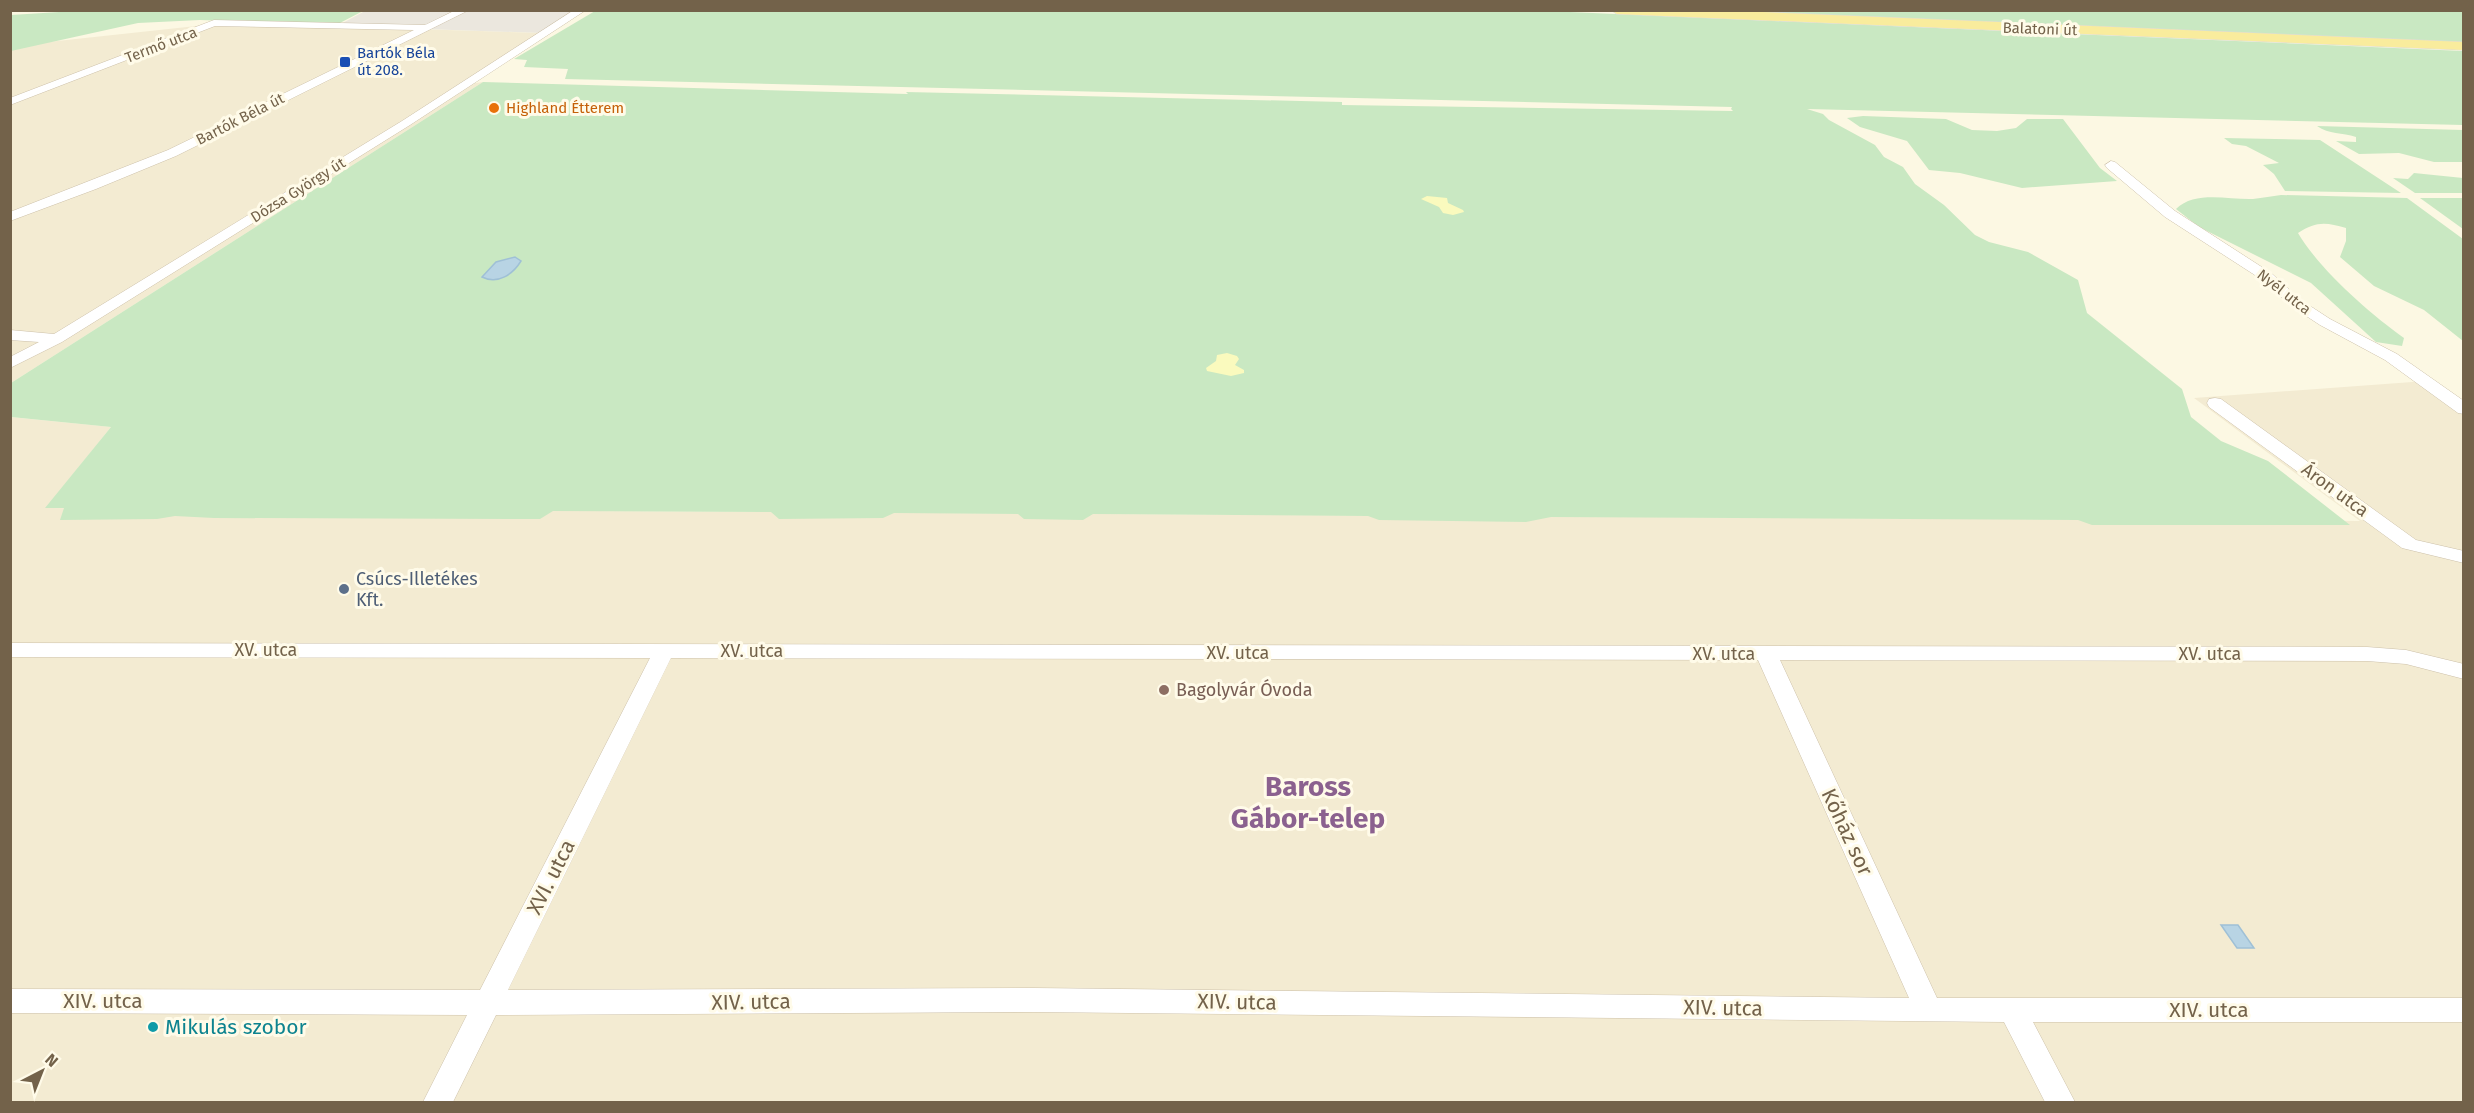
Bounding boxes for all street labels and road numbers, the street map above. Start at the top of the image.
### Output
street label: Balatoni út [2002,19,2078,39]
street label: Termő utca [122,23,200,67]
street label: Bartók Béla út [193,89,288,149]
street label: Dózsa György út [247,153,349,226]
street label: Nyél utca [2254,265,2314,319]
street label: Áron utca [2297,458,2373,522]
street label: XV. utca [235,639,297,661]
street label: XV. utca [721,640,783,662]
street label: XV. utca [1207,642,1269,664]
street label: XV. utca [1693,643,1755,665]
street label: XV. utca [2179,643,2241,665]
street label: Kőház sor [1816,784,1878,880]
street label: XVI. utca [521,835,581,919]
street label: XIV. utca [63,988,143,1014]
street label: XIV. utca [711,988,791,1016]
street label: XIV. utca [1197,988,1277,1016]
street label: XIV. utca [1683,994,1763,1022]
street label: XIV. utca [2169,997,2249,1023]

